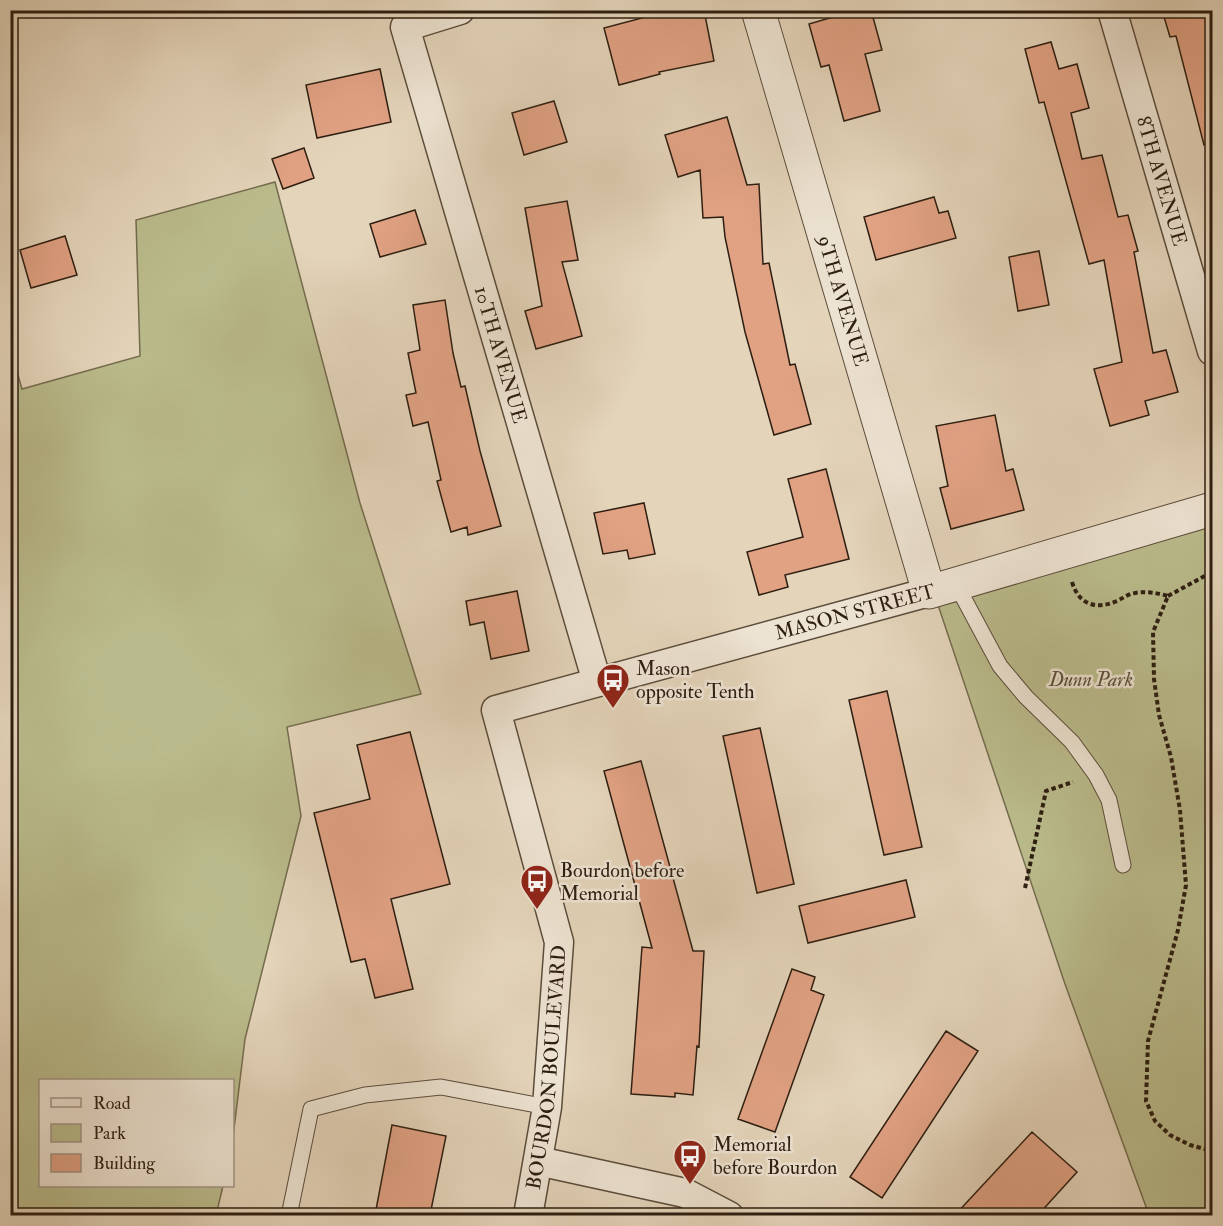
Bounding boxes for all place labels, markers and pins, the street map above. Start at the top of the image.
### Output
place label: Mason opposite Tenth [636,656,755,705]
bus stop icon: Mason opposite Tenth [595,662,631,709]
place label: Bourdon before Memorial [560,858,684,906]
bus stop icon: Bourdon before Memorial [519,863,555,910]
place label: Memorial before Bourdon [713,1132,837,1180]
bus stop icon: Memorial before Bourdon [672,1138,708,1185]

